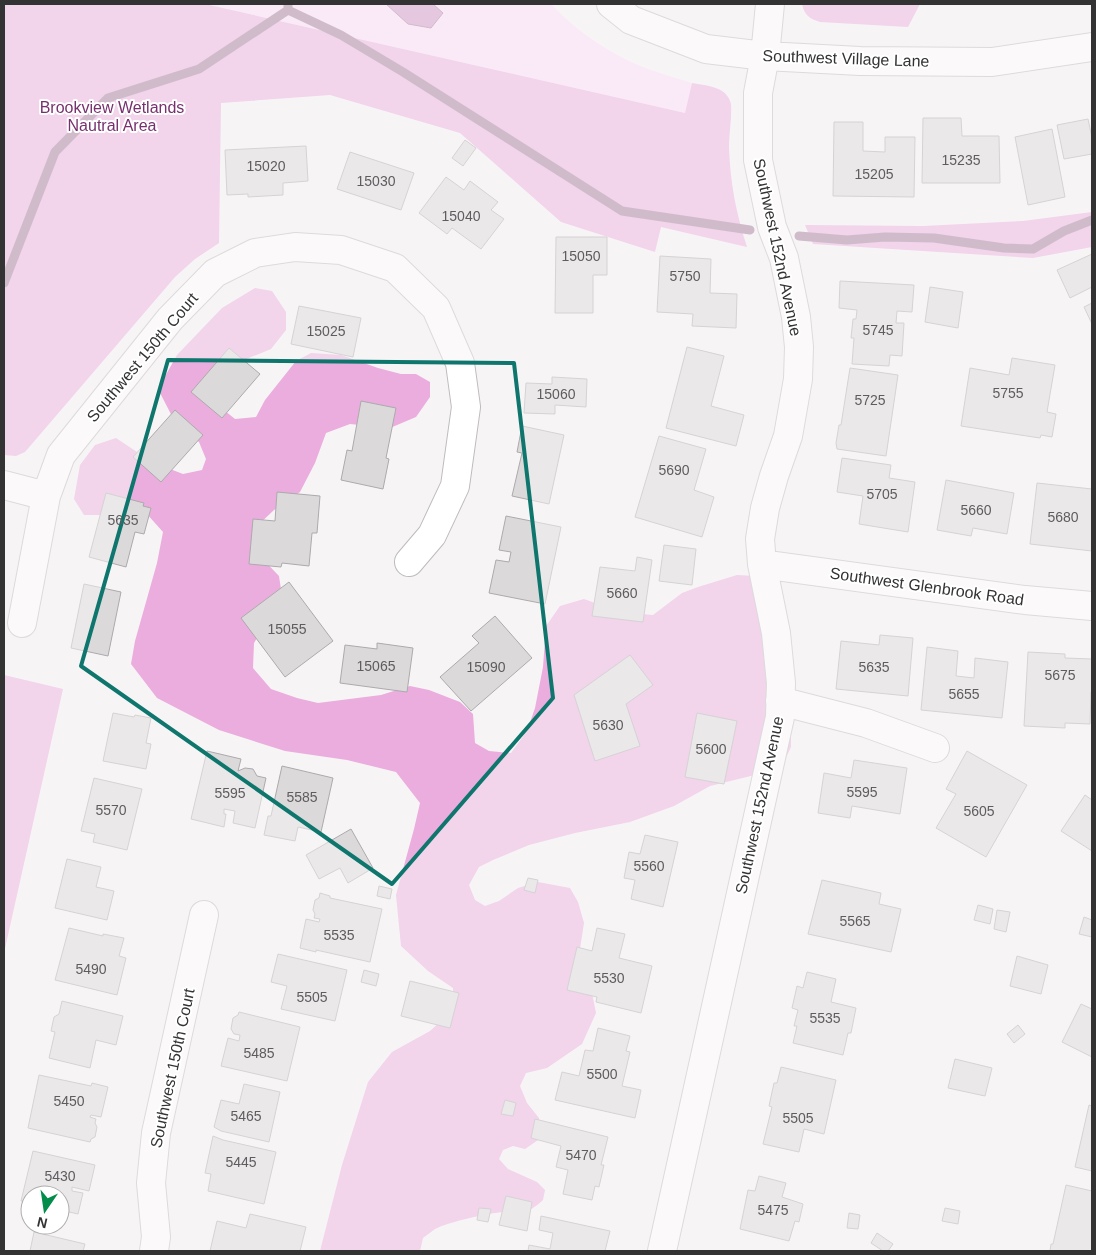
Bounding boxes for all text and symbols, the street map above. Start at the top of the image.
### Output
street label: Southwest Village Lane [762,47,930,70]
park label: Brookview Wetlands Nautral Area [40,99,184,134]
house number: 15235 [942,152,981,168]
street label: Southwest 152nd Avenue [750,157,805,338]
house number: 15020 [247,158,286,174]
house number: 15205 [855,166,894,182]
house number: 15030 [357,173,396,189]
house number: 15040 [442,208,481,224]
house number: 15050 [562,248,601,264]
house number: 5750 [669,268,701,284]
street label: Southwest 150th Court [84,289,202,425]
house number: 5745 [862,322,894,338]
house number: 15025 [307,323,346,339]
house number: 5755 [992,385,1024,401]
house number: 15060 [537,386,576,402]
house number: 5725 [854,392,886,408]
house number: 5690 [658,462,690,478]
house number: 5705 [866,486,898,502]
house number: 5660 [960,502,992,518]
house number: 5680 [1047,509,1079,525]
house number: 5635 [107,512,139,528]
street label: Southwest Glenbrook Road [829,564,1025,609]
house number: 5660 [606,585,638,601]
house number: 15055 [268,621,307,637]
house number: 15065 [357,658,396,674]
house number: 15090 [467,659,506,675]
house number: 5635 [858,659,890,675]
house number: 5675 [1044,667,1076,683]
house number: 5655 [948,686,980,702]
street label: Southwest 152nd Avenue [732,715,787,895]
house number: 5630 [592,717,624,733]
house number: 5600 [695,741,727,757]
house number: 5595 [846,784,878,800]
house number: 5595 [214,785,246,801]
house number: 5585 [286,789,318,805]
house number: 5570 [95,802,127,818]
house number: 5605 [963,803,995,819]
house number: 5560 [633,858,665,874]
house number: 5565 [839,913,871,929]
house number: 5535 [323,927,355,943]
house number: 5490 [75,961,107,977]
house number: 5530 [593,970,625,986]
street label: Southwest 150th Court [147,986,198,1149]
house number: 5505 [296,989,328,1005]
house number: 5535 [809,1010,841,1026]
house number: 5485 [243,1045,275,1061]
house number: 5500 [586,1066,618,1082]
house number: 5450 [53,1093,85,1109]
house number: 5465 [230,1108,262,1124]
house number: 5505 [782,1110,814,1126]
house number: 5470 [565,1147,597,1163]
house number: 5445 [225,1154,257,1170]
house number: 5430 [44,1168,76,1184]
north arrow [20,1185,70,1235]
house number: 5475 [757,1202,789,1218]
text: N [35,1214,49,1232]

